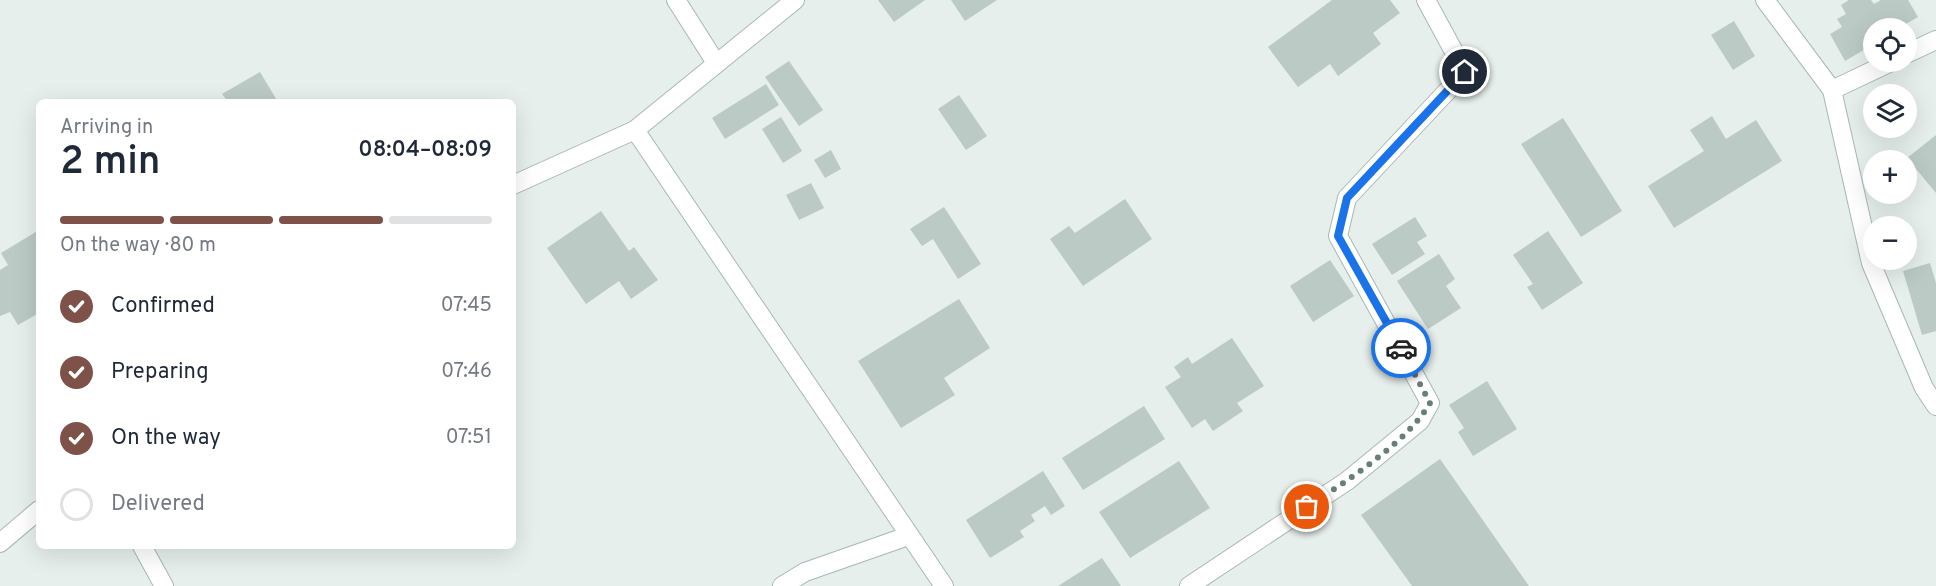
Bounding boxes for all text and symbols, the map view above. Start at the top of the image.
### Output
map controls [1863,18,1917,270]
button: locate [1863,18,1917,72]
pin [1439,46,1490,97]
icon: home [1448,55,1481,88]
button: layers [1863,84,1917,138]
text: Arriving in [60,115,153,141]
text: 08:04–08:09 [358,137,492,164]
text: 2 min [60,139,161,188]
button: + [1863,150,1917,204]
button: − [1863,216,1917,270]
text: On the way · 80 m [60,233,216,259]
icon: check [60,290,93,323]
text: Confirmed [111,293,215,320]
text: 07:45 [441,293,492,319]
courier [1371,318,1431,378]
icon: car [1385,332,1418,365]
icon: check [60,356,93,389]
text: Preparing [111,359,209,386]
text: 07:46 [441,359,492,385]
icon: check [60,422,93,455]
text: On the way [111,425,221,452]
text: 07:51 [446,425,492,451]
pin [1281,481,1332,532]
icon: bag [1290,490,1323,523]
text: Delivered [111,491,205,518]

